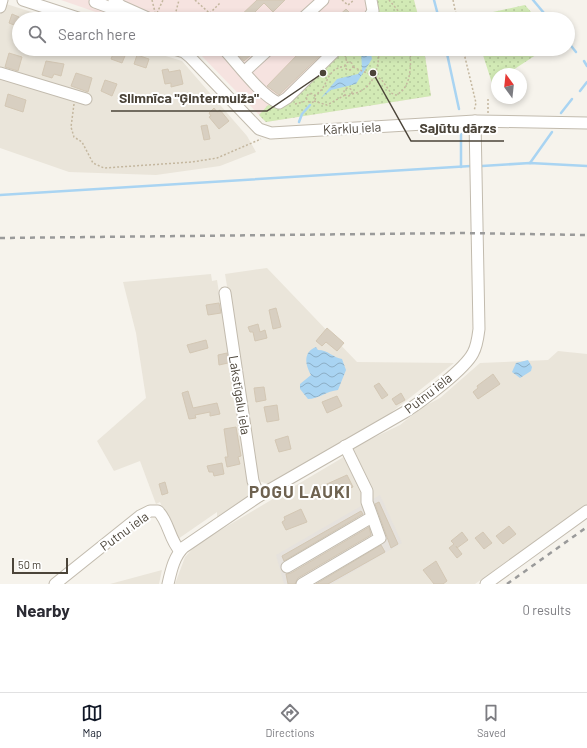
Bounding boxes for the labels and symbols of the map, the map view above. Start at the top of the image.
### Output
north arrow [491,68,527,104]
callout: Slimnīca "Ģintermuiža" [111,85,267,111]
text: Slimnīca "Ģintermuiža" [119,89,259,106]
callout: Sajūtu dārzs [411,115,504,141]
street label: Kārklu iela [322,118,382,138]
text: Sajūtu dārzs [420,119,496,136]
street label: Lakstīgalu iela [226,354,254,436]
street label: Putnu iela [401,370,455,416]
district label: POGU LAUKI [249,481,351,501]
street label: Putnu iela [97,508,151,554]
scale bar [12,556,68,575]

